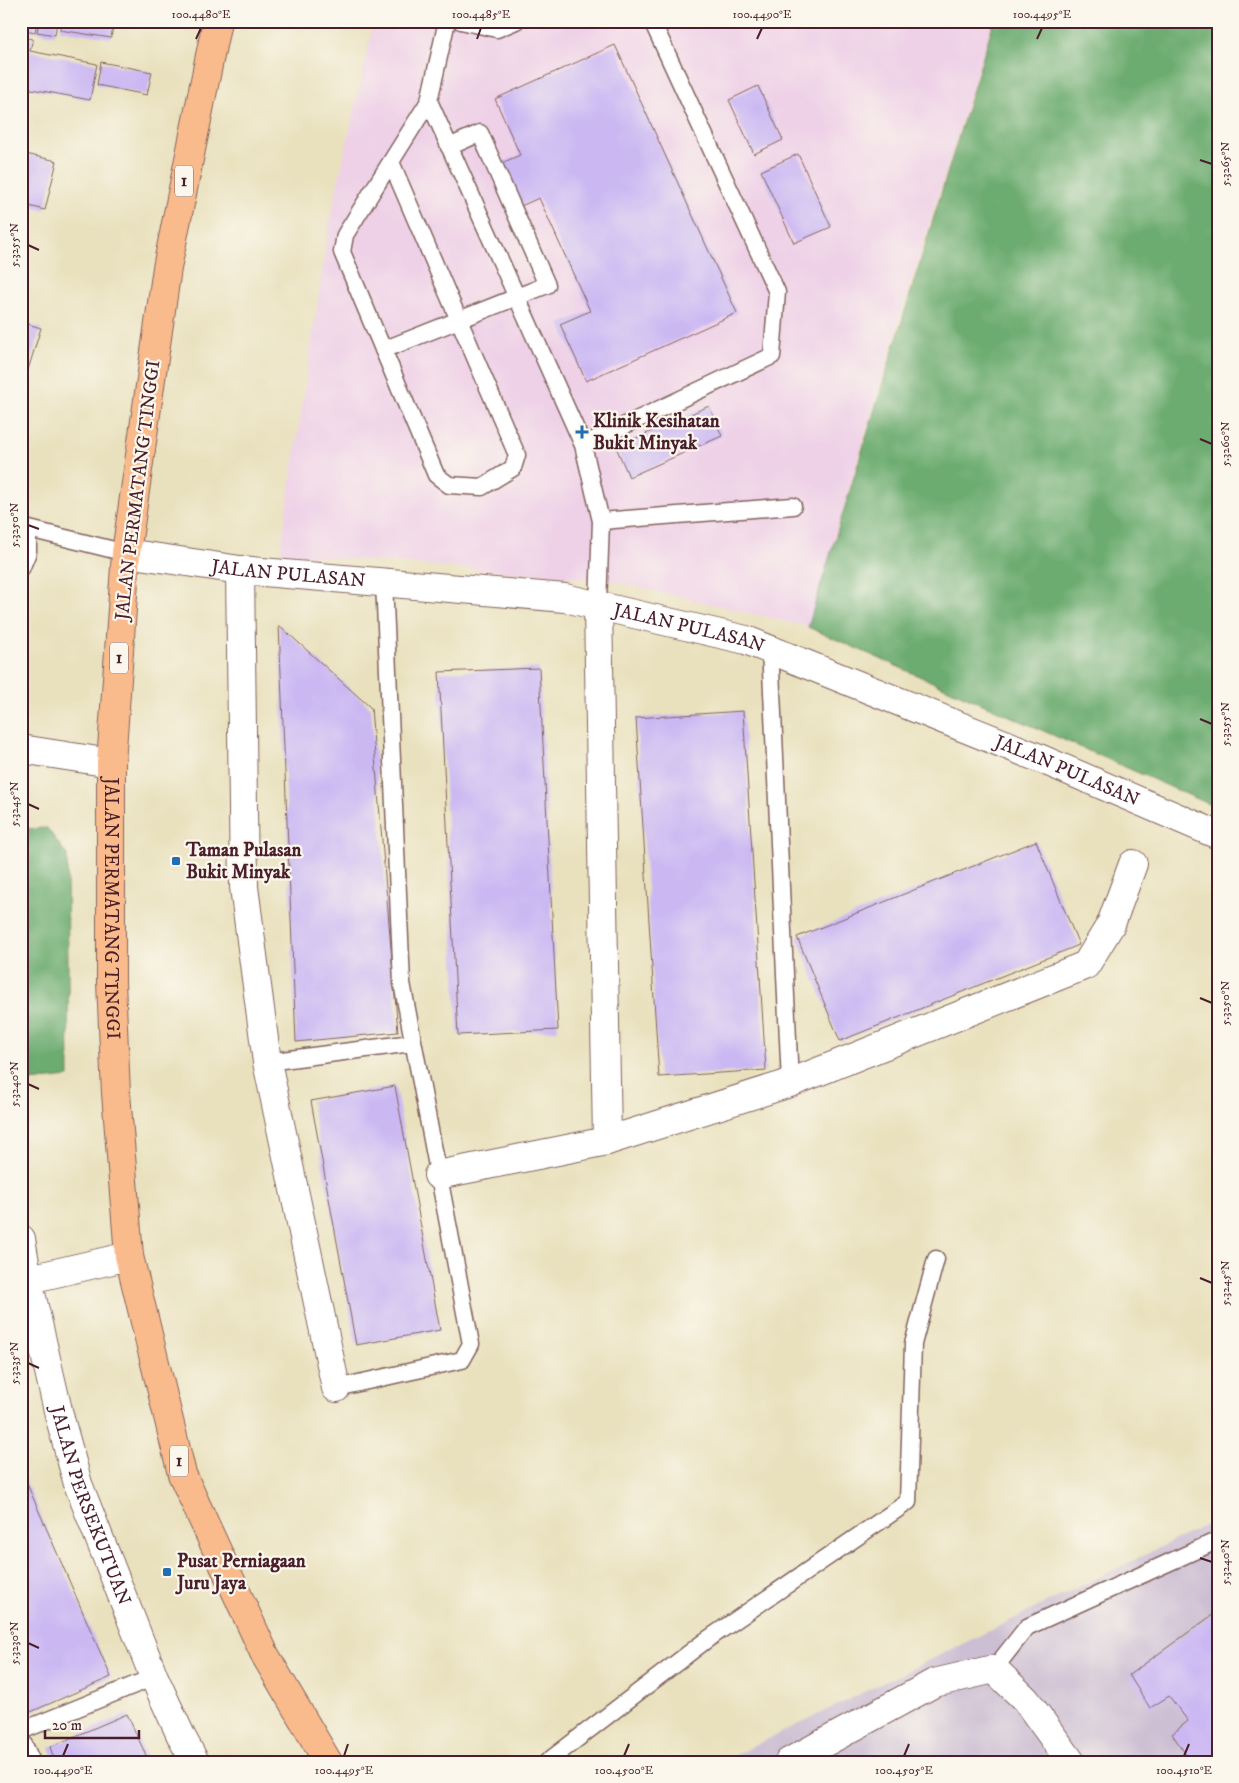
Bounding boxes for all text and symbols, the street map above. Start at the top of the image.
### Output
text: 100.4480°E [172,7,231,22]
text: 100.4485°E [452,7,511,22]
text: 100.4490°E [733,7,792,22]
text: 100.4495°E [1013,7,1072,22]
text: 5.3265°N [1218,141,1233,186]
road number: 1 [175,166,193,197]
text: 5.3255°N [7,223,22,267]
street label: JALAN PERMATANG TINGGI [110,358,165,623]
place label: Klinik Kesihatan Bukit Minyak [593,410,721,455]
text: 5.3260°N [1218,421,1233,467]
marker: Klinik Kesihatan Bukit Minyak [575,425,589,439]
text: 5.3250°N [7,502,22,547]
street label: JALAN PULASAN [208,554,367,592]
street label: JALAN PULASAN [609,598,768,658]
road number: 1 [110,642,128,674]
text: 5.3255°N [1218,702,1233,746]
street label: JALAN PULASAN [990,729,1143,811]
street label: JALAN PERMATANG TINGGI [100,775,125,1040]
text: 5.3245°N [7,781,22,827]
place label: Taman Pulasan Bukit Minyak [185,839,303,884]
marker: Taman Pulasan Bukit Minyak [170,855,182,867]
text: 5.3250°N [1218,980,1233,1025]
text: 5.3240°N [7,1061,22,1107]
text: 5.3245°N [1218,1260,1233,1306]
text: 5.3235°N [7,1341,22,1384]
street label: JALAN PERSEKUTUAN [45,1402,136,1609]
road number: 1 [170,1445,188,1476]
text: 5.3240°N [1218,1539,1233,1585]
place label: Pusat Perniagaan Juru Jaya [175,1550,307,1595]
marker: Pusat Perniagaan Juru Jaya [161,1566,173,1578]
text: 5.3230°N [7,1621,22,1665]
scale bar [45,1708,139,1740]
text: 20 m [52,1716,82,1735]
text: 100.4490°E [34,1763,93,1778]
text: 100.4495°E [315,1763,374,1778]
text: 100.4500°E [595,1763,654,1778]
text: 100.4505°E [875,1763,933,1778]
text: 100.4510°E [1156,1763,1213,1778]

